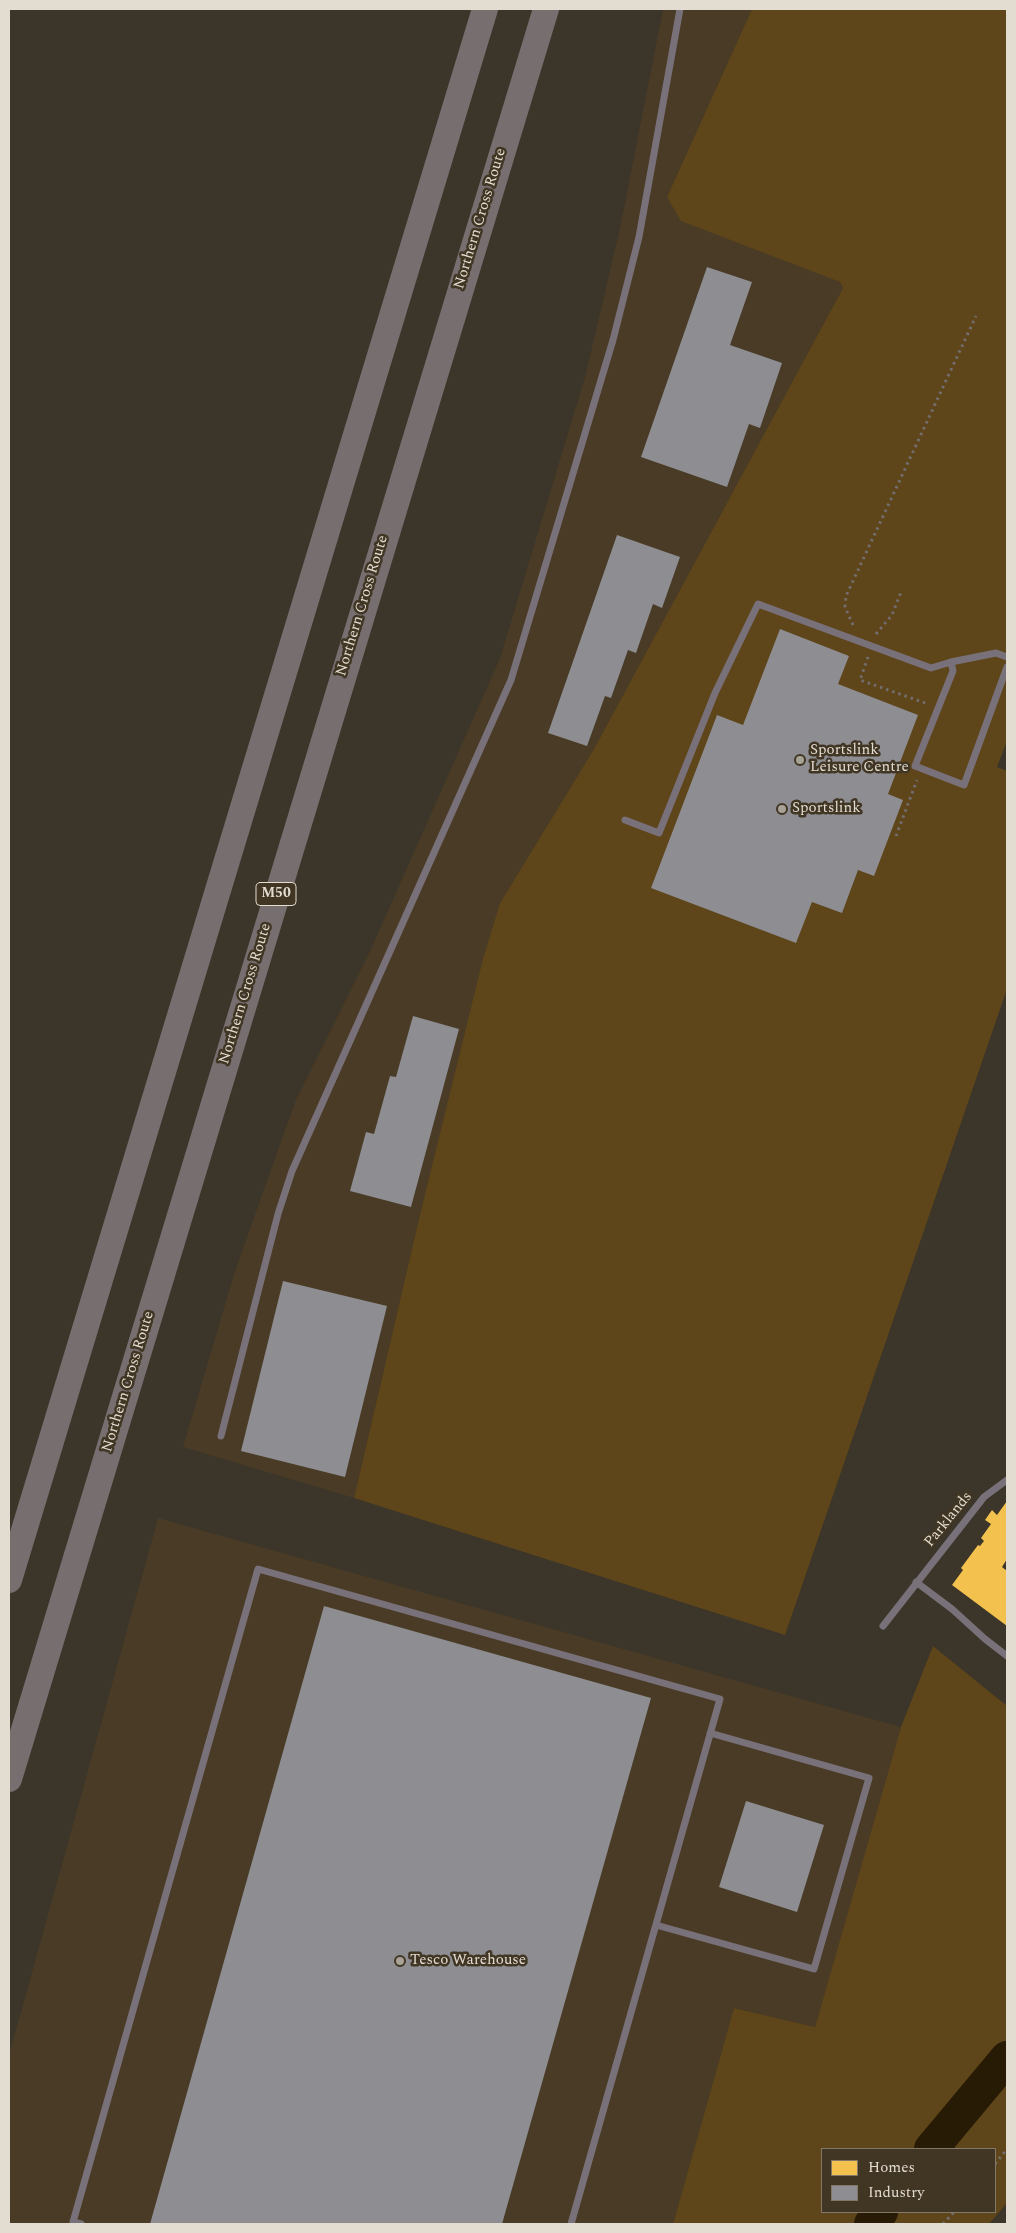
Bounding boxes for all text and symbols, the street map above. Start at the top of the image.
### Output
street label: Northern Cross Route [451,146,511,292]
street label: Northern Cross Route [333,533,393,679]
place label: Sportslink Leisure Centre [810,742,909,777]
marker: Sportslink Leisure Centre [794,754,806,766]
place label: Sportslink [792,800,861,818]
marker: Sportslink [776,803,788,815]
road number: M50 [256,882,296,906]
street label: Northern Cross Route [216,921,276,1067]
street label: Northern Cross Route [99,1309,159,1455]
street label: Parklands [921,1489,977,1551]
place label: Tesco Warehouse [410,1952,526,1970]
marker: Tesco Warehouse [394,1955,406,1967]
legend [821,2148,996,2213]
text: Homes [868,2156,915,2179]
text: Industry [868,2181,924,2204]

